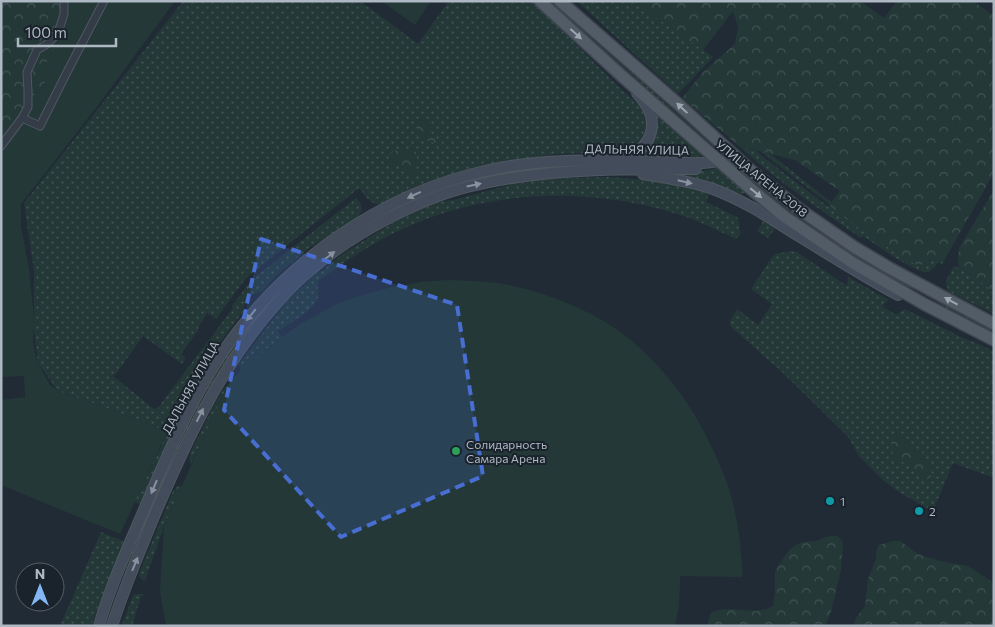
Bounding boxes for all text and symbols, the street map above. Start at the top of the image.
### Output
scale bar [18,15,115,47]
text: 100 m [25,23,67,41]
one-way arrow [570,28,582,40]
one-way arrow [677,102,689,114]
street label: УЛИЦА АРЕНА 2018 [713,137,811,219]
street label: ДАЛЬНЯЯ УЛИЦА [585,141,689,157]
one-way arrow [677,178,692,186]
one-way arrow [466,181,481,189]
one-way arrow [749,187,761,199]
one-way arrow [407,191,421,199]
one-way arrow [322,250,335,261]
one-way arrow [944,297,957,306]
one-way arrow [245,309,256,322]
street label: ДАЛЬНЯЯ УЛИЦА [159,338,221,436]
one-way arrow [197,408,205,422]
place label: Солидарность Самара Арена [466,437,547,465]
marker: Солидарность Самара Арена [450,445,462,457]
one-way arrow [150,480,158,495]
place label: 1 [840,494,845,508]
marker: 1 [824,495,836,507]
place label: 2 [929,504,936,518]
marker: 2 [913,505,925,517]
one-way arrow [131,556,139,571]
north arrow [15,562,65,612]
text: N [35,565,45,582]

